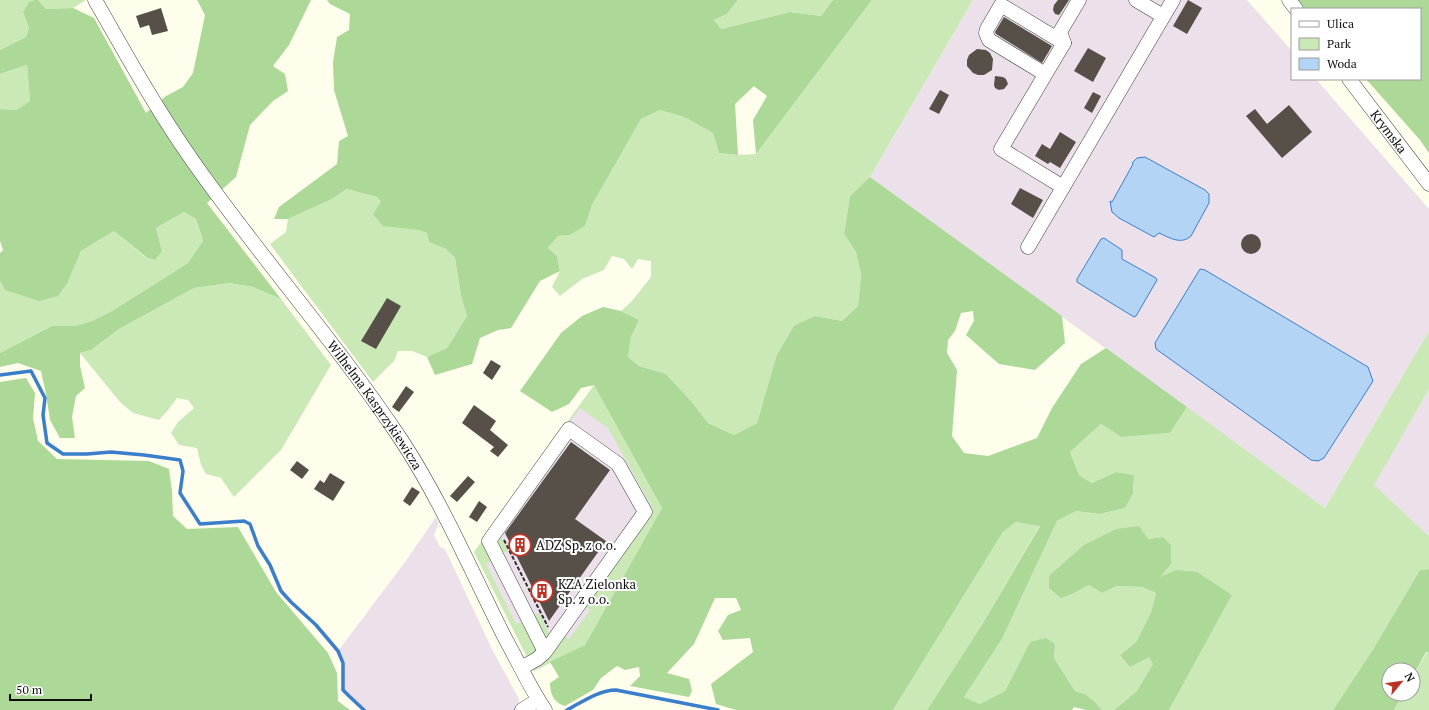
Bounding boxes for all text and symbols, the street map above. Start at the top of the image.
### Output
legend [1291,8,1421,80]
text: Ulica [1327,16,1354,31]
text: Park [1327,36,1352,51]
text: Woda [1327,56,1357,71]
street label: Krymska [1367,106,1412,157]
street label: Wilhelma Kasprzykiewicza [323,337,427,473]
building icon: ADZ Sp. z o.o. [507,532,533,558]
place label: ADZ Sp. z o.o. [536,536,617,554]
place label: KZA Zielonka Sp. z o.o. [558,575,636,608]
building icon: KZA Zielonka Sp. z o.o. [529,578,555,604]
north arrow [1381,662,1421,702]
text: N [1402,670,1418,685]
scale bar [10,676,91,702]
text: 50 m [16,682,43,697]

